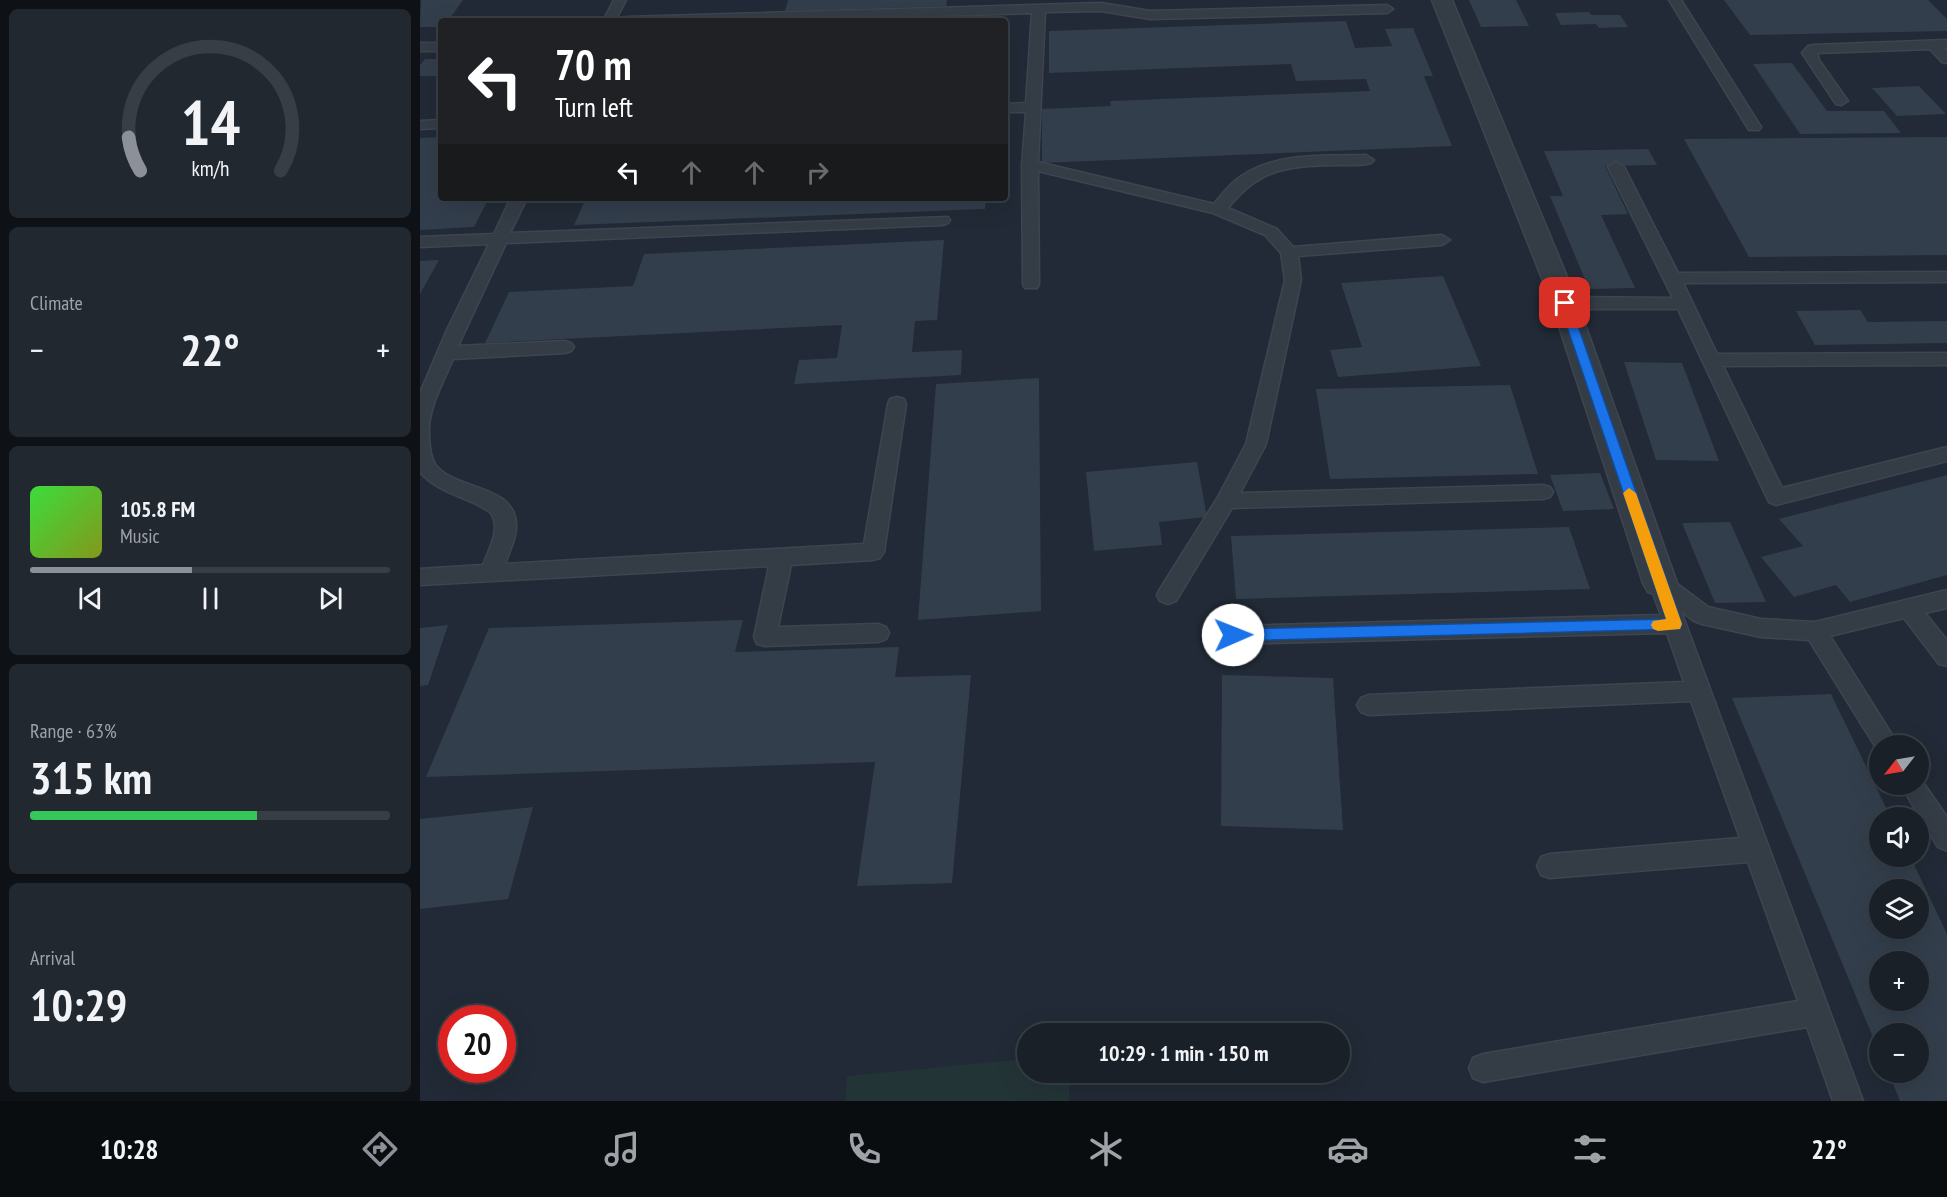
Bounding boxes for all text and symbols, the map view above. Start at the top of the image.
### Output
text: 70 m [555,37,632,92]
icon: left [456,42,534,120]
text: 14 [180,81,240,162]
text: Turn left [555,90,633,124]
text: km/h [191,154,229,182]
icon: left [612,156,645,189]
icon: ahead [675,156,708,189]
icon: ahead [738,156,771,189]
icon: right [801,156,834,189]
pin [1539,277,1590,328]
icon: arrive [1548,286,1581,319]
text: Climate [30,290,83,316]
text: 22° [180,320,240,378]
text: − [30,328,44,371]
text: + [376,328,390,371]
text: 105.8 FM [120,495,195,523]
text: Music [120,523,160,549]
icon: previous [74,582,107,615]
icon: pause [194,582,227,615]
icon: next [314,582,347,615]
position arrow [1201,603,1265,667]
text: Range · 63% [30,718,117,744]
north arrow [1869,735,1929,795]
map controls [1869,735,1929,1083]
text: 315 km [30,748,152,806]
button: sound [1869,807,1929,867]
button: layers [1869,879,1929,939]
text: Arrival [30,945,75,971]
button: + [1869,951,1929,1011]
text: 10:29 [30,975,127,1033]
speed limit sign: 20 [438,1005,516,1083]
button: − [1869,1023,1929,1083]
text: 10:29 · 1 min · 150 m [1098,1039,1269,1067]
icon: directions [359,1128,401,1170]
icon: music [601,1128,643,1170]
icon: phone [843,1128,885,1170]
icon: climate [1085,1128,1127,1170]
icon: car [1327,1128,1369,1170]
icon: filters [1569,1128,1611,1170]
text: 10:28 [100,1132,158,1166]
text: 22° [1811,1132,1847,1166]

